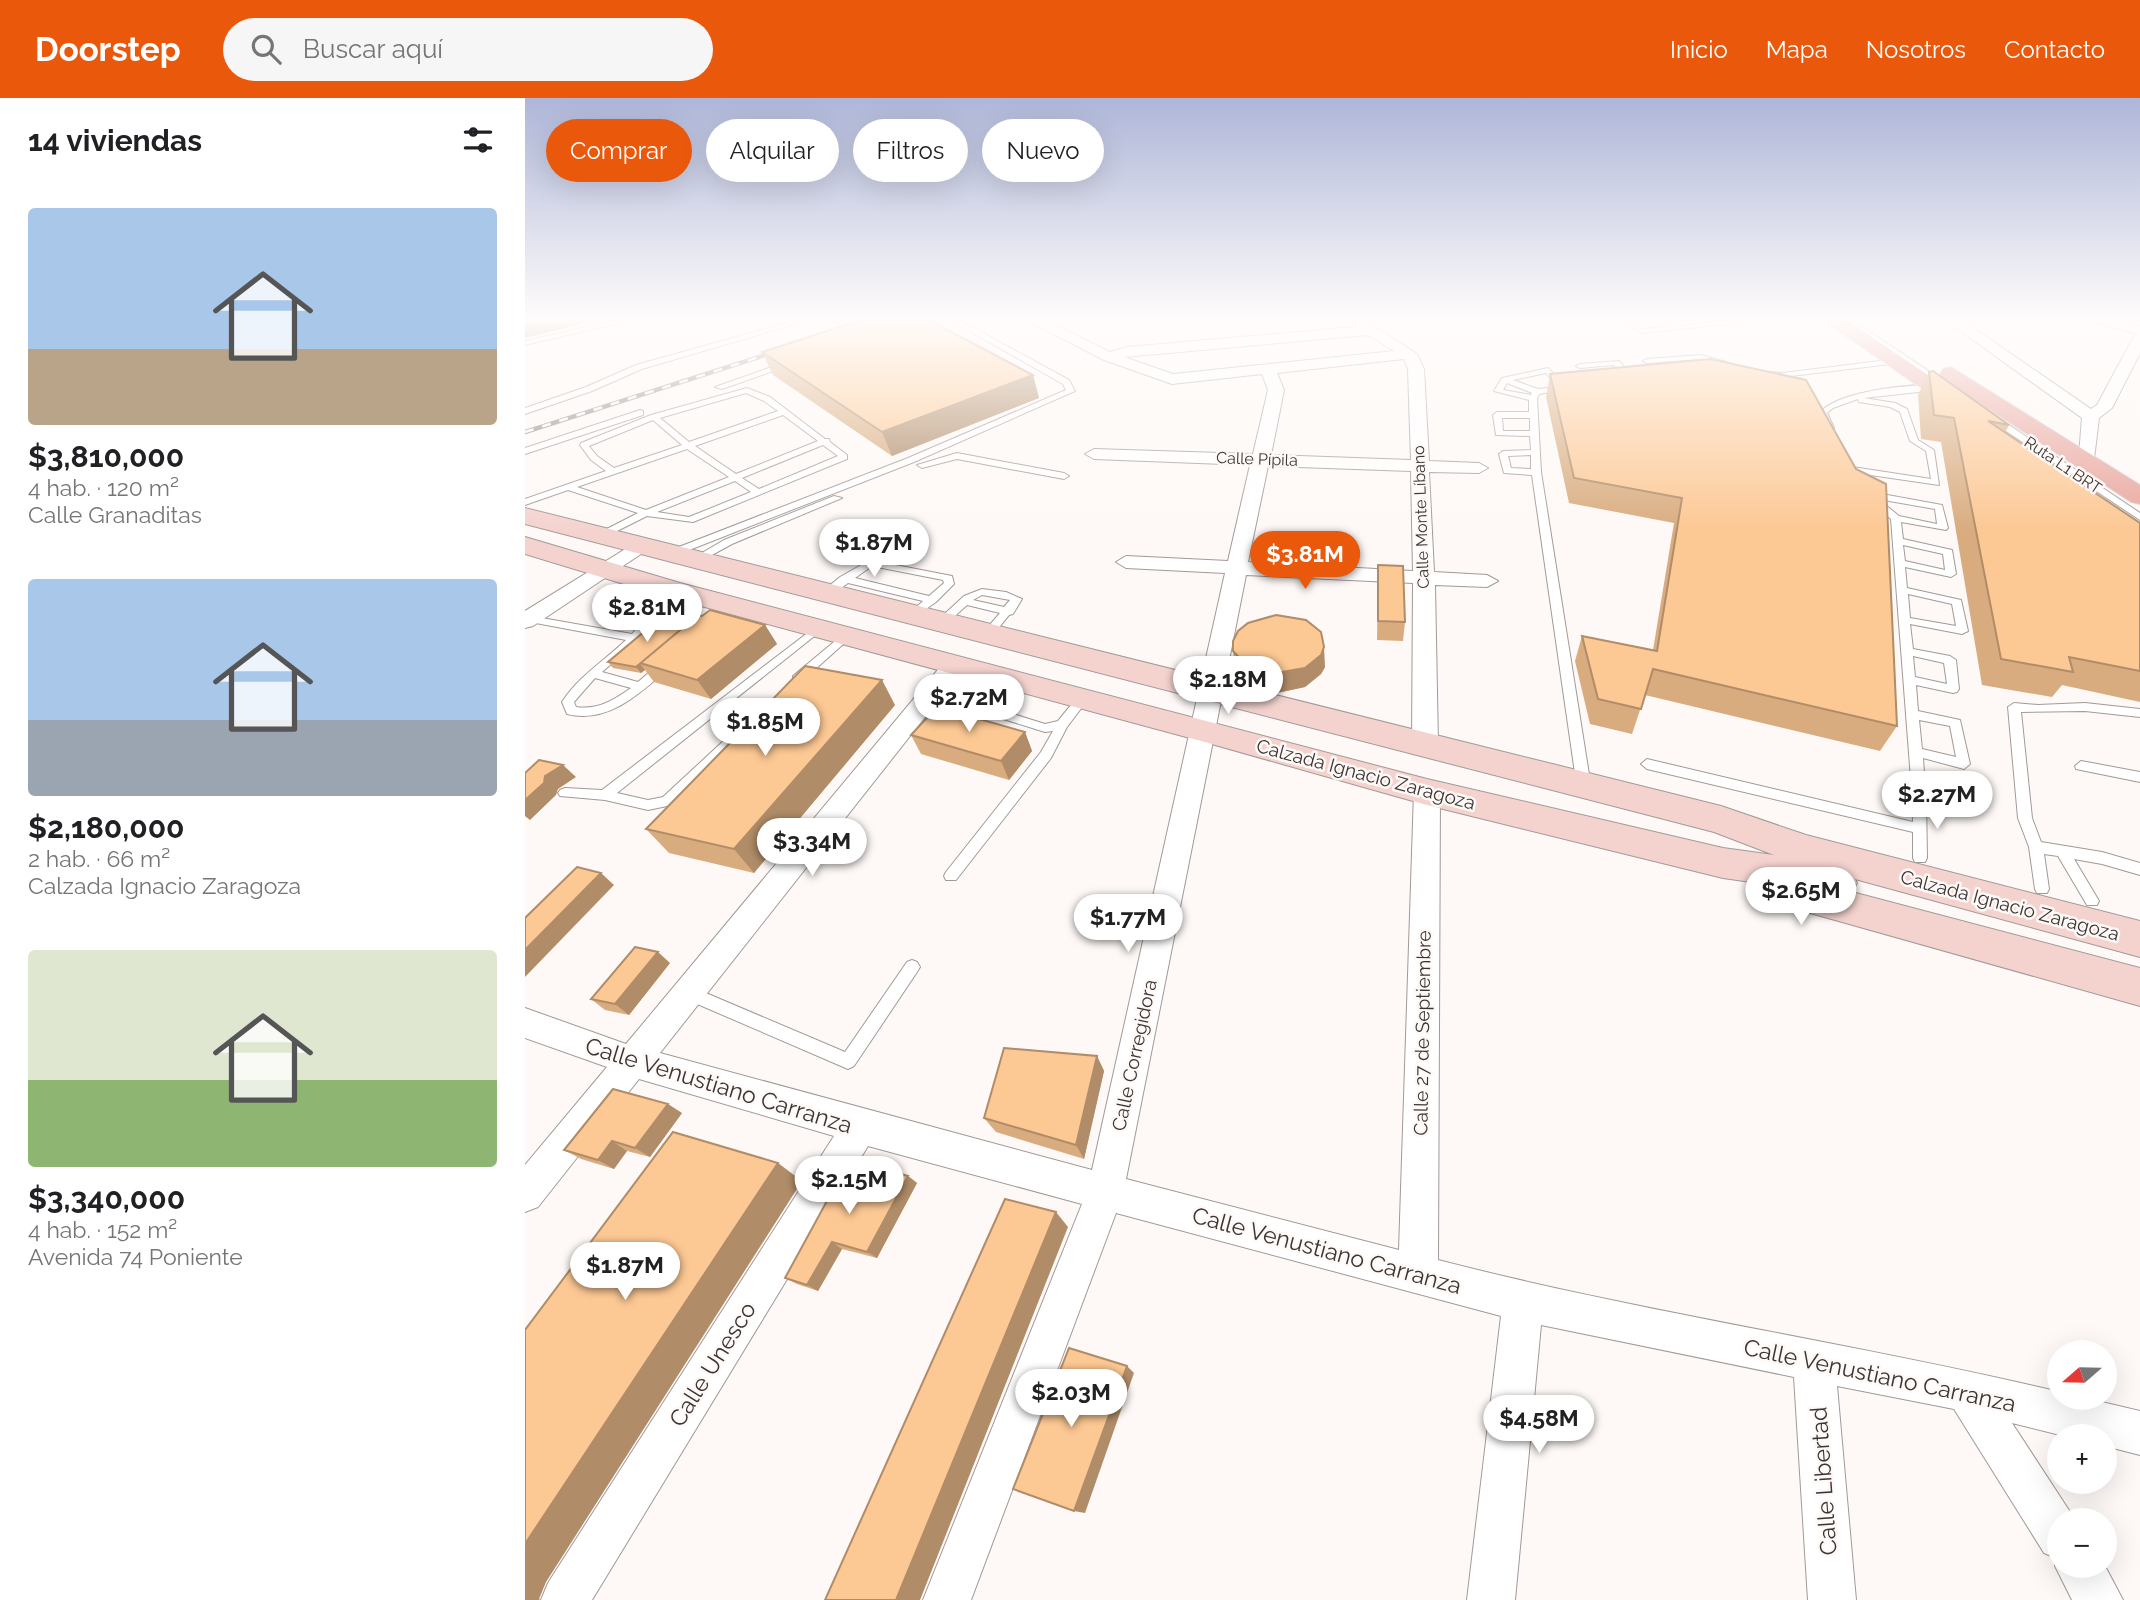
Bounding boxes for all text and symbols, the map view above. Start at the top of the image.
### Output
search box [223,18,713,81]
text: Doorstep [35,30,181,69]
icon: search [247,30,285,68]
text: Buscar aquí [303,34,443,64]
text: Inicio [1670,35,1728,64]
text: Mapa [1766,35,1828,64]
text: Nosotros [1866,35,1966,64]
text: Contacto [2004,35,2105,64]
chip: Comprar [546,119,692,182]
chip: Alquilar [706,119,839,182]
chip: Filtros [853,119,968,182]
chip: Nuevo [982,119,1104,182]
icon: filters [459,121,497,159]
text: 14 viviendas [28,123,202,158]
icon: home [200,253,326,379]
street label: Ruta L1 BRT [2021,432,2105,498]
text: $3,810,000 [28,439,184,474]
street label: Calle Monte Líbano [1409,445,1433,589]
street label: Calle Pípila [1216,448,1298,470]
text: 4 hab. · 120 m² [28,474,179,501]
text: Calle Granaditas [28,501,202,528]
pin: $1.87M [817,519,931,579]
text: $1.87M [835,528,913,555]
pin: $3.81M [1248,532,1362,591]
text: $3.81M [1266,540,1344,567]
pin: $2.81M [590,584,704,644]
text: $2.81M [608,593,686,620]
icon: home [200,624,326,750]
pin: $2.18M [1171,656,1285,716]
text: $2.18M [1189,665,1267,692]
pin: $2.72M [912,674,1026,734]
text: $2.72M [930,683,1008,710]
pin: $1.85M [708,698,822,758]
text: $1.85M [726,707,804,734]
street label: Calzada Ignacio Zaragoza [1254,734,1478,814]
pin: $2.27M [1880,772,1994,831]
text: $2.27M [1898,780,1976,807]
text: $2,180,000 [28,810,184,845]
pin: $3.34M [755,818,869,878]
text: $3.34M [773,827,851,854]
text: 2 hab. · 66 m² [28,845,170,872]
street label: Calzada Ignacio Zaragoza [1898,865,2122,945]
pin: $2.65M [1744,868,1858,927]
text: Calzada Ignacio Zaragoza [28,872,301,899]
text: $2.65M [1761,876,1841,903]
pin: $1.77M [1071,894,1185,954]
text: $1.77M [1090,903,1166,930]
street label: Calle 27 de Septiembre [1409,930,1435,1136]
street label: Calle Corregidora [1107,977,1161,1133]
icon: home [200,995,326,1121]
street label: Calle Venustiano Carranza [582,1032,856,1138]
pin: $2.15M [792,1156,906,1216]
text: $2.15M [811,1165,887,1192]
text: $3,340,000 [28,1181,185,1216]
street label: Calle Venustiano Carranza [1189,1201,1465,1299]
text: 4 hab. · 152 m² [28,1216,177,1243]
pin: $1.87M [568,1242,682,1302]
text: Avenida 74 Poniente [28,1243,243,1270]
text: $1.87M [586,1251,664,1278]
street label: Calle Unesco [663,1297,761,1431]
street label: Calle Venustiano Carranza [1741,1333,2019,1417]
north arrow [2047,1340,2117,1410]
map controls [2047,1340,2117,1578]
pin: $2.03M [1014,1370,1128,1429]
text: $2.03M [1031,1378,1111,1405]
pin: $4.58M [1482,1396,1596,1455]
text: $4.58M [1499,1404,1579,1431]
street label: Calle Libertad [1804,1406,1842,1556]
button: + [2047,1424,2117,1494]
button: − [2047,1508,2117,1578]

